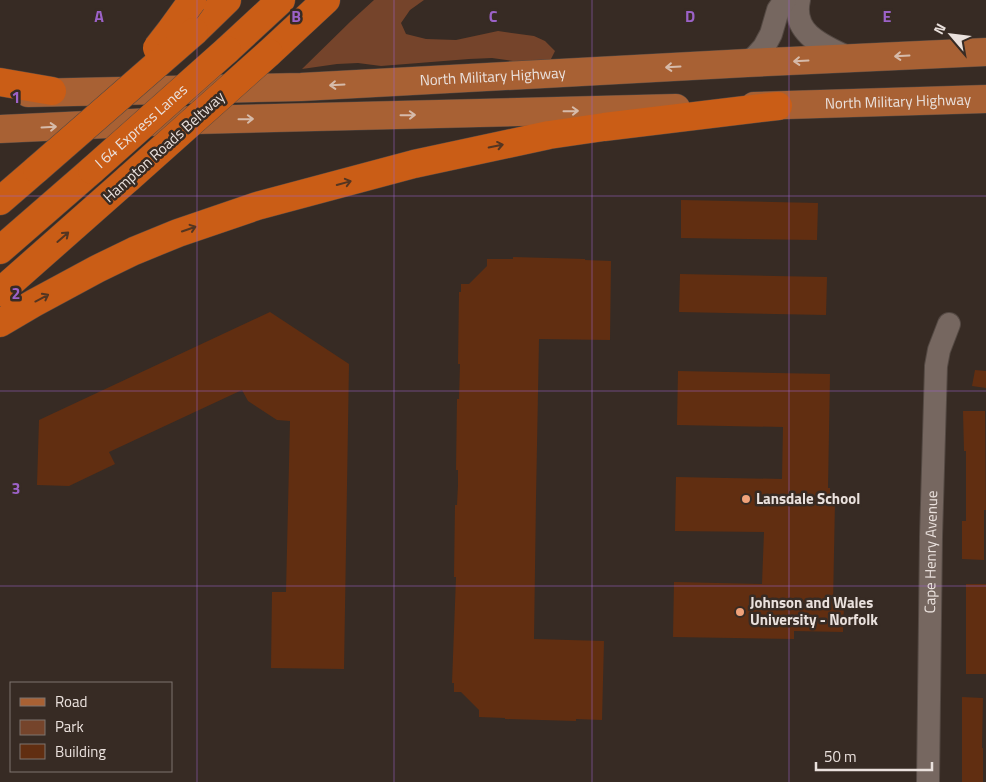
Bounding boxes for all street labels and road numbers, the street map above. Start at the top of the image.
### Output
street label: North Military Highway [419,61,566,92]
street label: I 64 Express Lanes [89,78,193,173]
street label: Hampton Roads Beltway [98,86,230,208]
street label: North Military Highway [824,87,971,115]
street label: Cape Henry Avenue [918,490,943,614]

